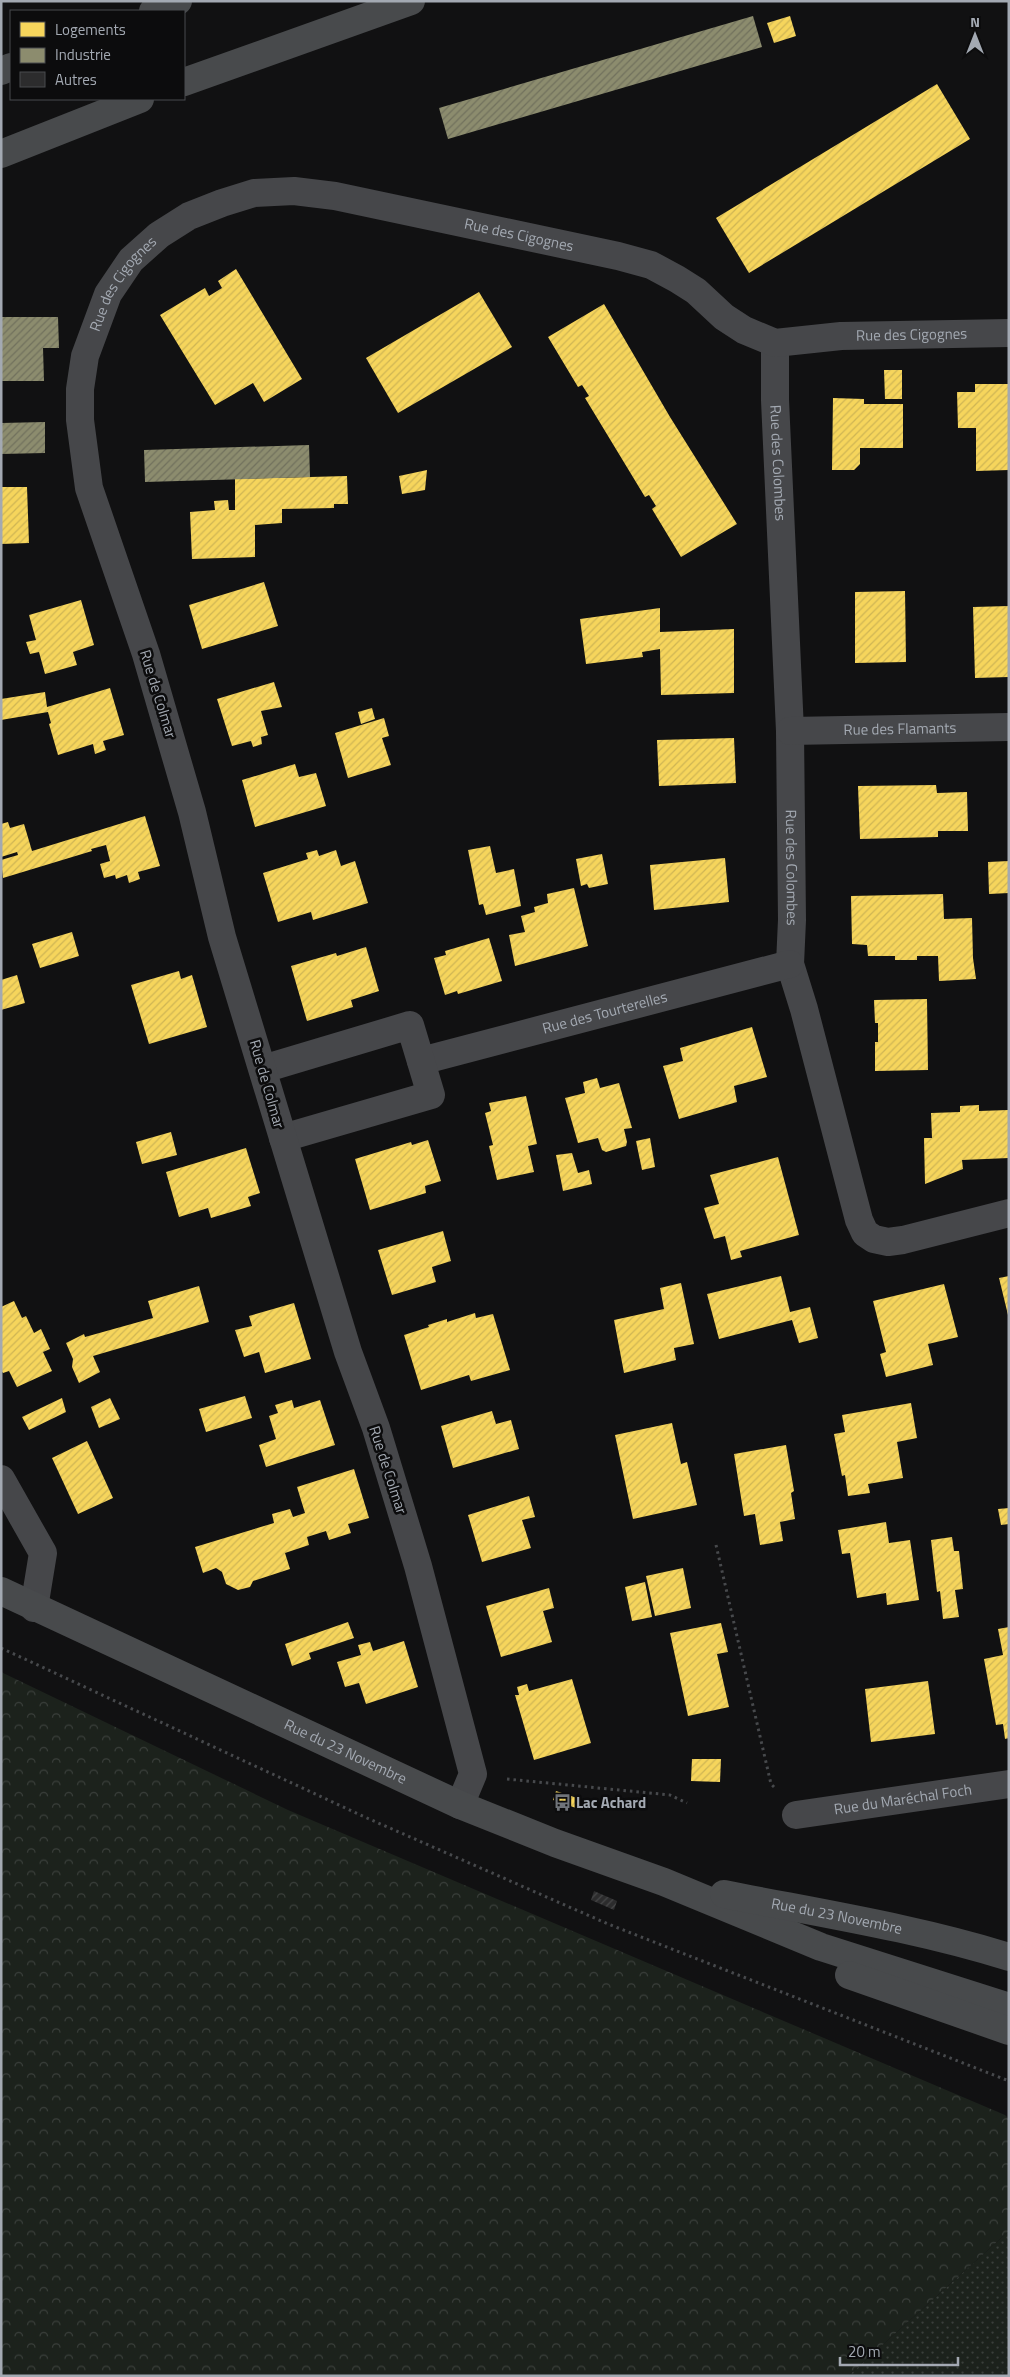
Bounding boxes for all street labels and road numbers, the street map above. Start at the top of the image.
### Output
street label: Rue des Cigognes [462,212,576,257]
street label: Rue des Cigognes [83,230,162,334]
street label: Rue des Cigognes [856,322,967,347]
street label: Rue des Colombes [764,404,792,521]
street label: Rue de Colmar [134,647,183,741]
street label: Rue des Flamants [843,716,957,741]
street label: Rue des Colombes [780,809,804,926]
street label: Rue des Tourterelles [540,985,670,1040]
street label: Rue de Colmar [244,1037,291,1131]
street label: Rue de Colmar [363,1423,414,1517]
street label: Rue du 23 Novembre [280,1713,411,1790]
street label: Rue du Maréchal Foch [832,1778,973,1820]
street label: Rue du 23 Novembre [769,1891,905,1940]

